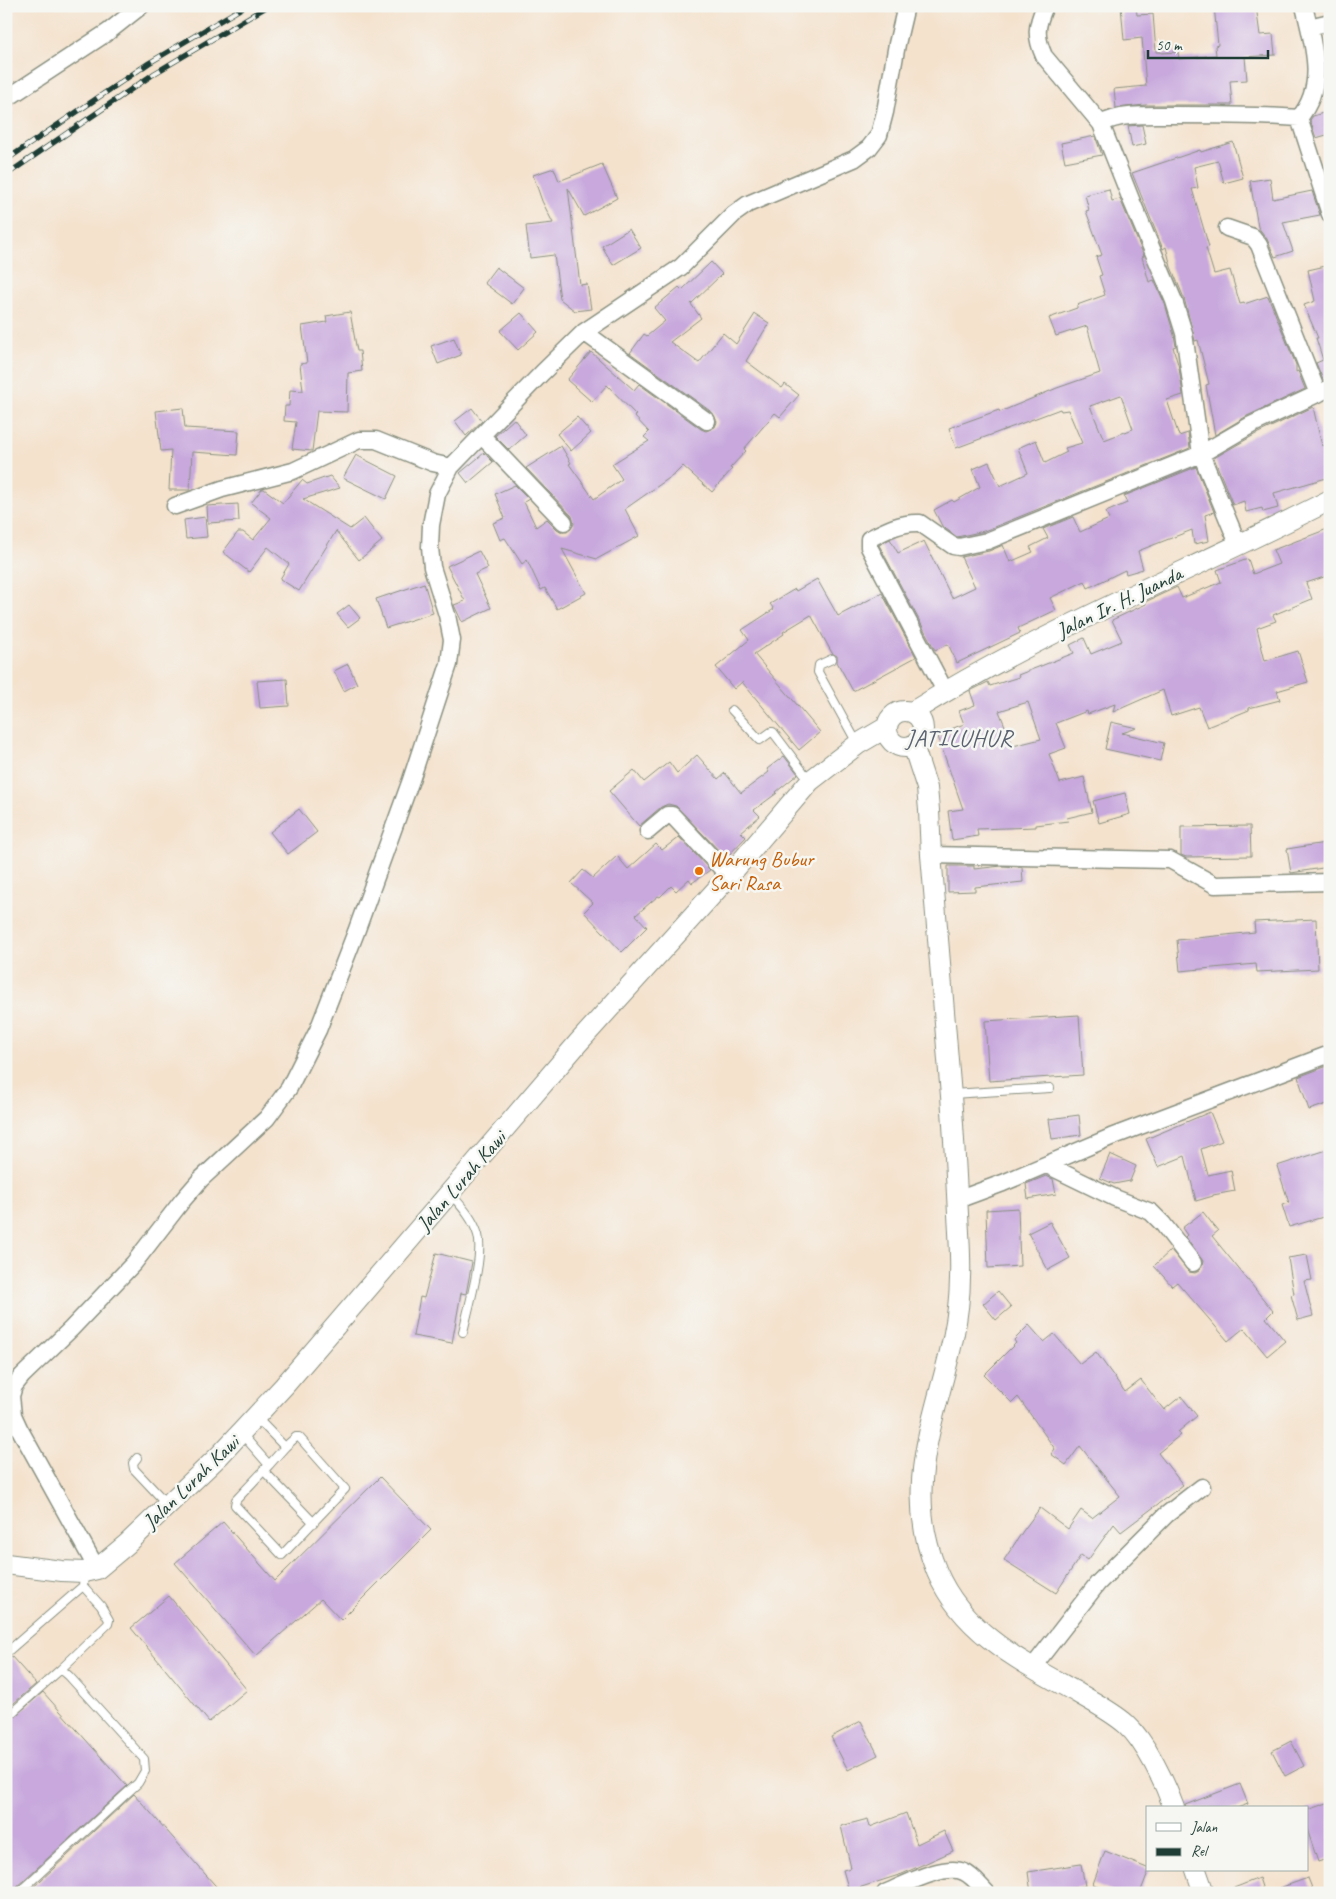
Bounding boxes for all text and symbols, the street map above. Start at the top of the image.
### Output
scale bar [1148,28,1268,60]
text: 50 m [1156,36,1183,55]
street label: Jalan Ir. H. Juanda [1051,559,1188,644]
district label: JATILUHUR [904,723,1015,753]
place label: Warung Bubur Sari Rasa [709,846,815,896]
marker: Warung Bubur Sari Rasa [693,865,705,877]
street label: Jalan Lurah Kawi [410,1123,513,1237]
street label: Jalan Lurah Kawi [137,1428,247,1535]
legend [1146,1806,1308,1872]
text: Jalan [1190,1818,1218,1837]
text: Rel [1191,1842,1209,1861]

